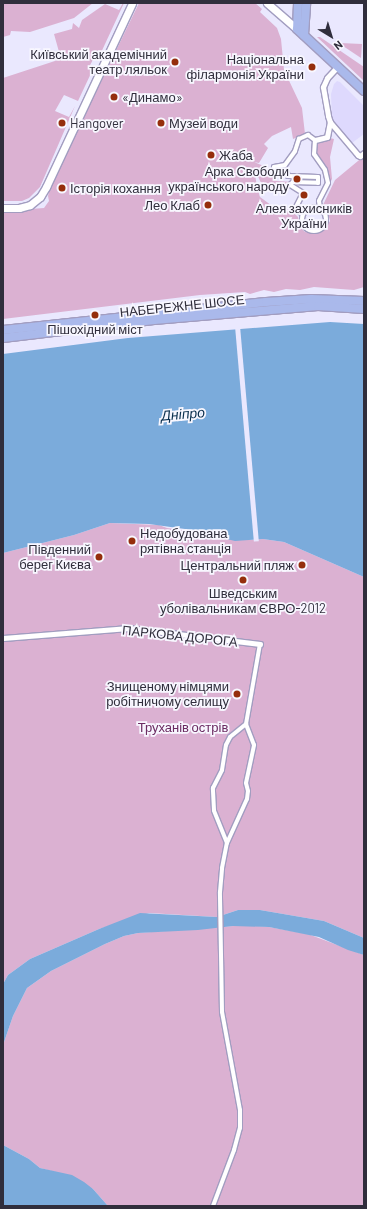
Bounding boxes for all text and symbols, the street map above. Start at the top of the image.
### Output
north arrow [311,16,351,56]
text: N [332,38,346,53]
place label: Київський академічний театр ляльок [30,47,167,78]
place label: Національна філармонія України [187,52,304,83]
marker: Київський академічний театр ляльок [170,57,180,67]
marker: Національна філармонія України [307,62,317,72]
place label: «Динамо» [122,89,183,105]
marker: «Динамо» [109,92,119,102]
place label: Hangover [70,115,124,131]
place label: Музей води [169,115,238,131]
marker: Hangover [57,118,67,128]
marker: Музей води [156,118,166,128]
place label: Жаба [219,147,253,163]
marker: Жаба [206,150,216,160]
place label: Арка Свободи українського народу [168,164,289,195]
marker: Арка Свободи українського народу [292,174,302,184]
place label: Історія кохання [70,180,161,196]
marker: Історія кохання [57,183,67,193]
marker: Алея захисників України [299,190,309,200]
place label: Лео Клаб [145,197,200,213]
marker: Лео Клаб [203,200,213,210]
place label: Алея захисників України [256,201,352,232]
street label: НАБЕРЕЖНЕ ШОСЕ [119,292,245,320]
marker: Пішохідний міст [90,310,100,320]
place label: Пішохідний міст [47,321,143,337]
water label: Дніпро [160,404,206,424]
place label: Недобудована рятівна станція [140,526,231,557]
marker: Недобудована рятівна станція [127,536,137,546]
place label: Південний берег Києва [19,542,91,573]
marker: Південний берег Києва [94,552,104,562]
place label: Центральний пляж [181,557,294,573]
marker: Центральний пляж [297,560,307,570]
marker: Шведським уболівальникам ЄВРО-2012 [238,575,248,585]
place label: Шведським уболівальникам ЄВРО-2012 [160,586,326,617]
street label: ПАРКОВА ДОРОГА [122,622,238,650]
place label: Знищеному німцями робітничому селищу [106,679,229,710]
marker: Знищеному німцями робітничому селищу [232,689,242,699]
park label: Труханів острів [138,719,228,735]

